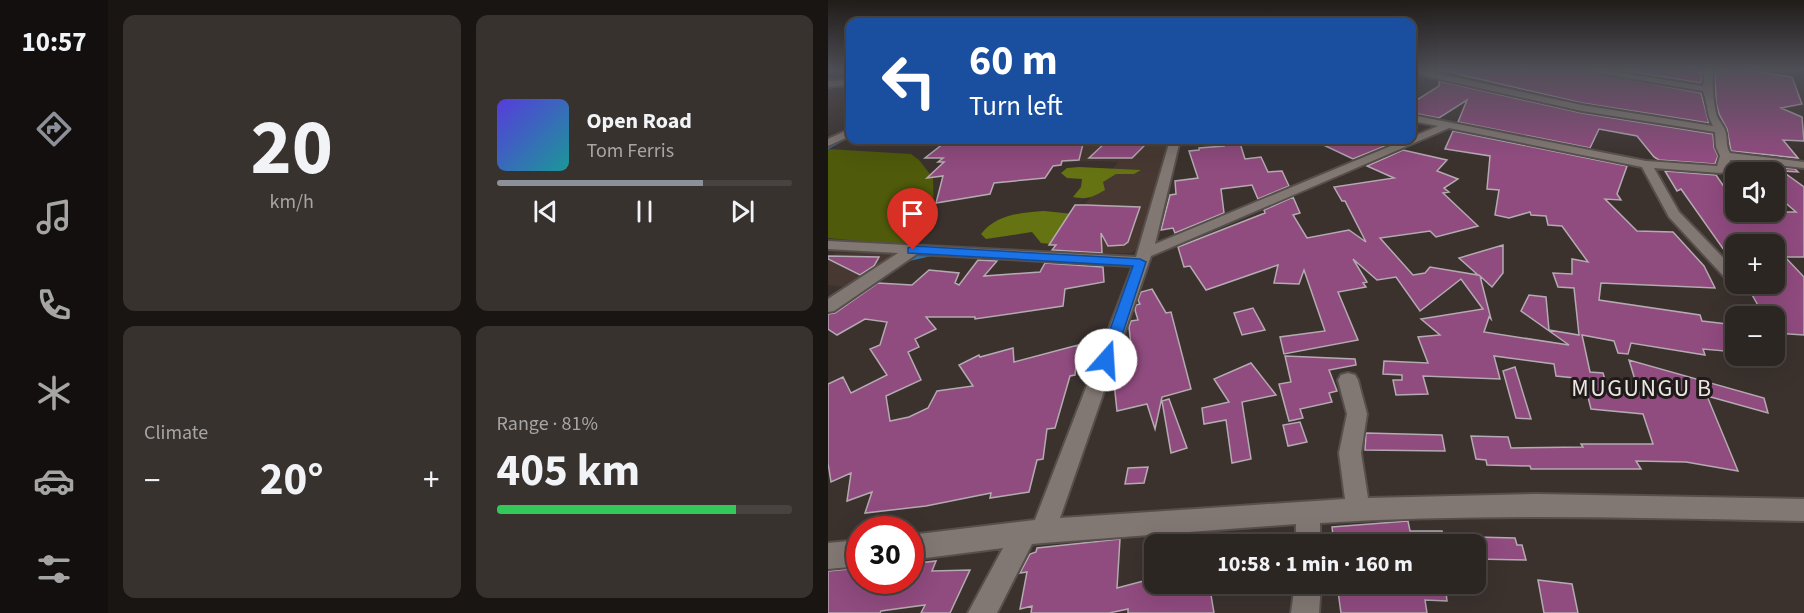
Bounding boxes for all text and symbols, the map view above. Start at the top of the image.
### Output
text: 10:57 [21,23,87,62]
text: 60 m [969,31,1058,91]
icon: left [870,42,948,120]
text: Turn left [969,87,1063,126]
text: 20 [251,93,333,204]
text: Open Road [587,105,692,137]
icon: directions [33,108,75,150]
text: Tom Ferris [587,137,674,165]
map controls [1725,162,1785,366]
button: sound [1725,162,1785,222]
text: km/h [270,188,314,216]
pin [887,188,938,250]
icon: previous [529,195,562,228]
icon: pause [628,195,661,228]
icon: next [726,195,759,228]
icon: music [33,196,75,238]
icon: arrive [896,197,929,230]
button: + [1725,234,1785,294]
icon: phone [33,284,75,326]
button: − [1725,306,1785,366]
position arrow [1074,328,1138,392]
district label: MUGUNGU B [1571,371,1713,406]
icon: climate [33,372,75,414]
text: Range · 81% [497,410,598,438]
text: Climate [144,419,208,447]
text: 405 km [497,439,640,503]
text: 20° [260,448,324,512]
text: − [144,457,160,504]
text: + [423,457,439,504]
icon: car [33,460,75,502]
speed limit sign: 30 [846,516,924,594]
icon: filters [33,548,75,590]
text: 10:58 · 1 min · 160 m [1217,548,1413,580]

